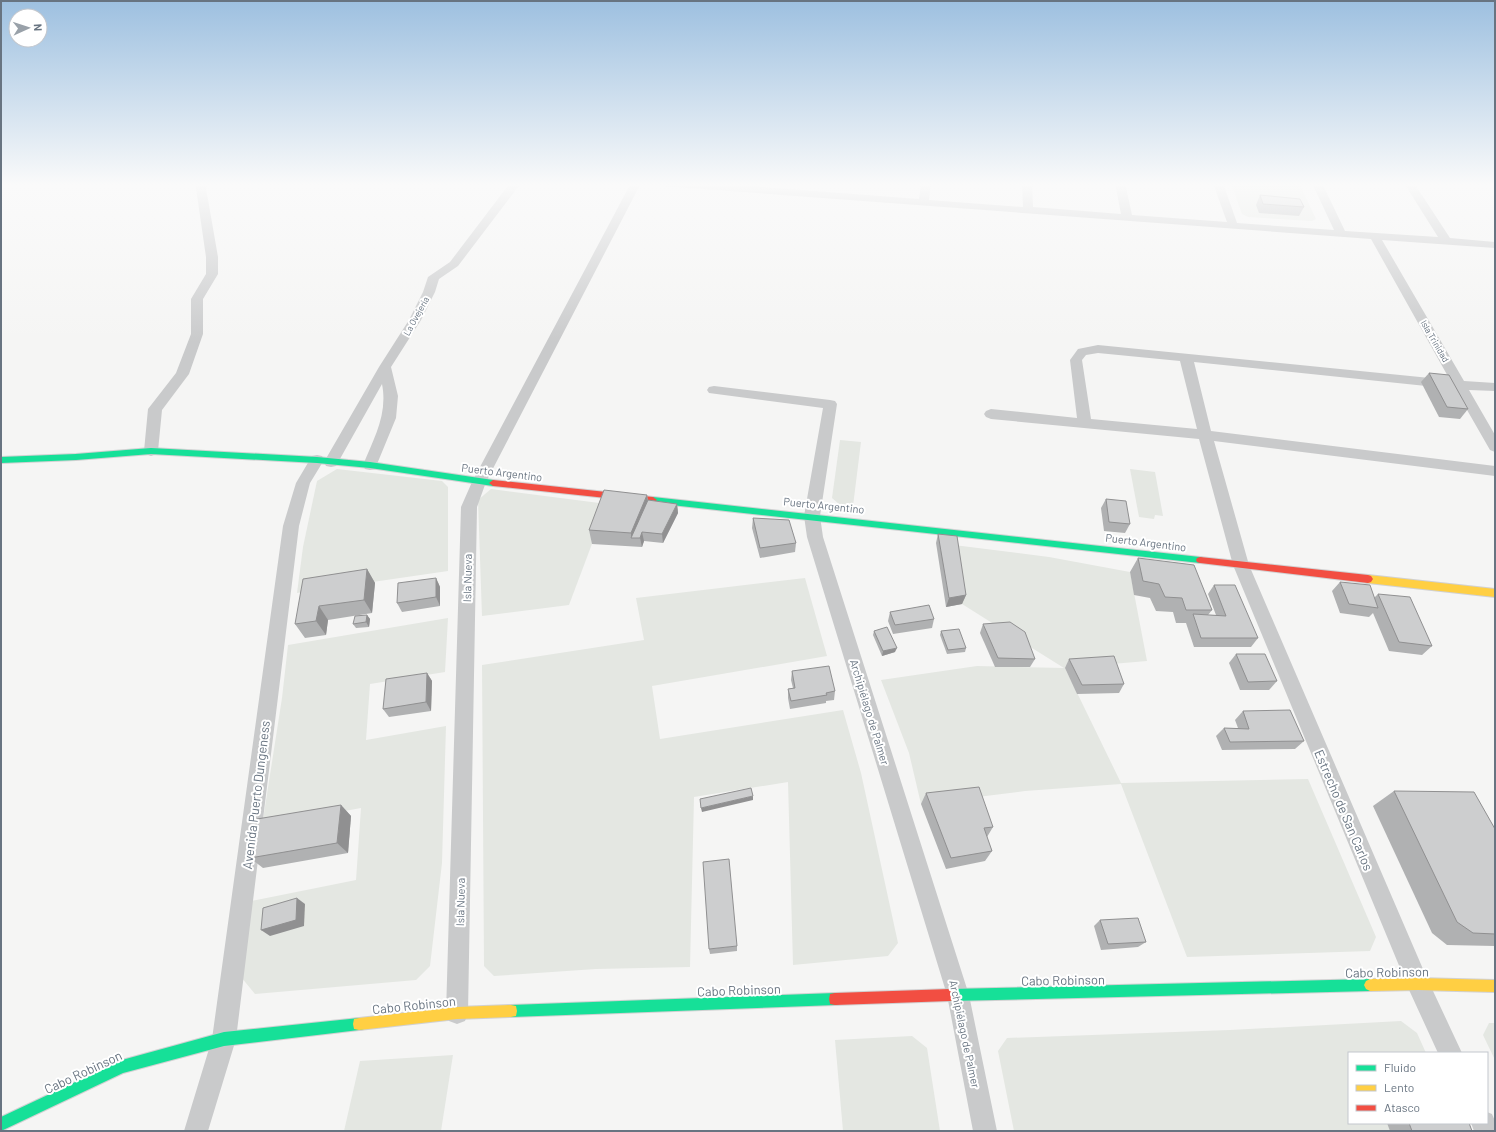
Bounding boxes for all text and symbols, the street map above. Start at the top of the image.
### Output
north arrow [8,8,48,48]
text: N [32,23,45,31]
street label: La Ovejería [401,295,431,337]
street label: Isla Trinidad [1419,318,1452,364]
street label: Puerto Argentino [461,461,543,483]
street label: Puerto Argentino [783,494,865,516]
street label: Puerto Argentino [1105,531,1187,553]
street label: Isla Nueva [460,554,474,602]
street label: Archipiélago de Palmer [848,658,892,766]
street label: Avenida Puerto Dungeness [239,720,273,870]
street label: Estrecho de San Carlos [1311,747,1377,873]
street label: Isla Nueva [453,878,467,926]
street label: Cabo Robinson [1345,963,1429,981]
street label: Cabo Robinson [1021,971,1105,989]
street label: Archipiélago de Palmer [947,979,983,1089]
street label: Cabo Robinson [697,981,781,999]
street label: Cabo Robinson [371,993,457,1017]
street label: Cabo Robinson [42,1047,124,1097]
legend [1348,1052,1488,1124]
text: Fluido [1384,1060,1416,1074]
text: Lento [1384,1080,1414,1094]
text: Atasco [1384,1100,1420,1114]

